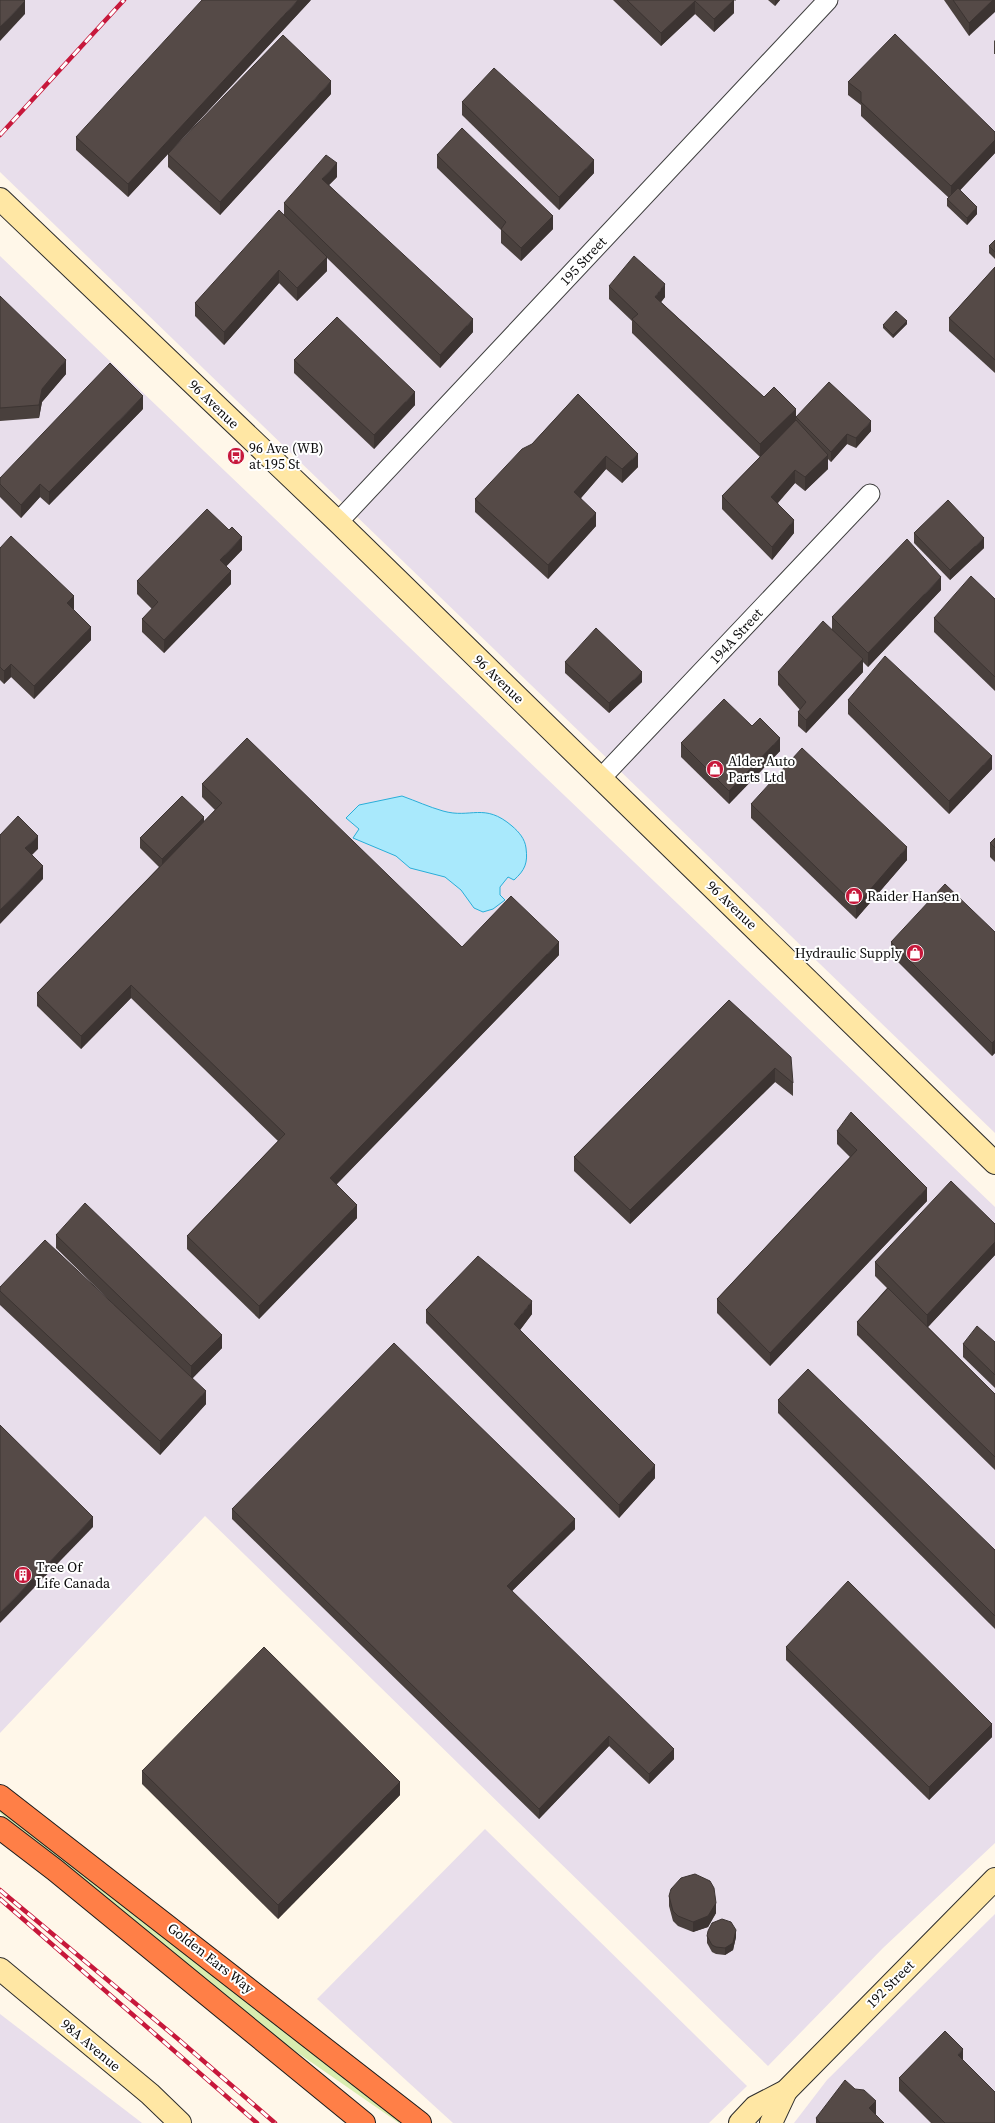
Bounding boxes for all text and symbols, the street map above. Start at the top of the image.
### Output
street label: 195 Street [555,232,611,290]
street label: 96 Avenue [184,375,244,433]
place label: 96 Ave (WB) at 195 St [249,438,323,474]
bus stop icon: 96 Ave (WB) at 195 St [226,446,246,466]
street label: 194A Street [705,603,767,668]
street label: 96 Avenue [469,650,529,708]
place label: Alder Auto Parts Ltd [728,751,795,787]
shop icon: Alder Auto Parts Ltd [705,759,725,779]
street label: 96 Avenue [702,876,762,934]
shop icon: Raider Hansen [844,886,864,906]
place label: Raider Hansen [867,886,960,906]
place label: Hydraulic Supply [795,943,903,963]
shop icon: Hydraulic Supply [905,943,925,963]
place label: Tree Of Life Canada [36,1557,111,1593]
building icon: Tree Of Life Canada [13,1565,33,1585]
street label: Golden Ears Way [163,1918,259,1999]
street label: 192 Street [862,1955,919,2012]
street label: 98A Avenue [57,2014,125,2076]

